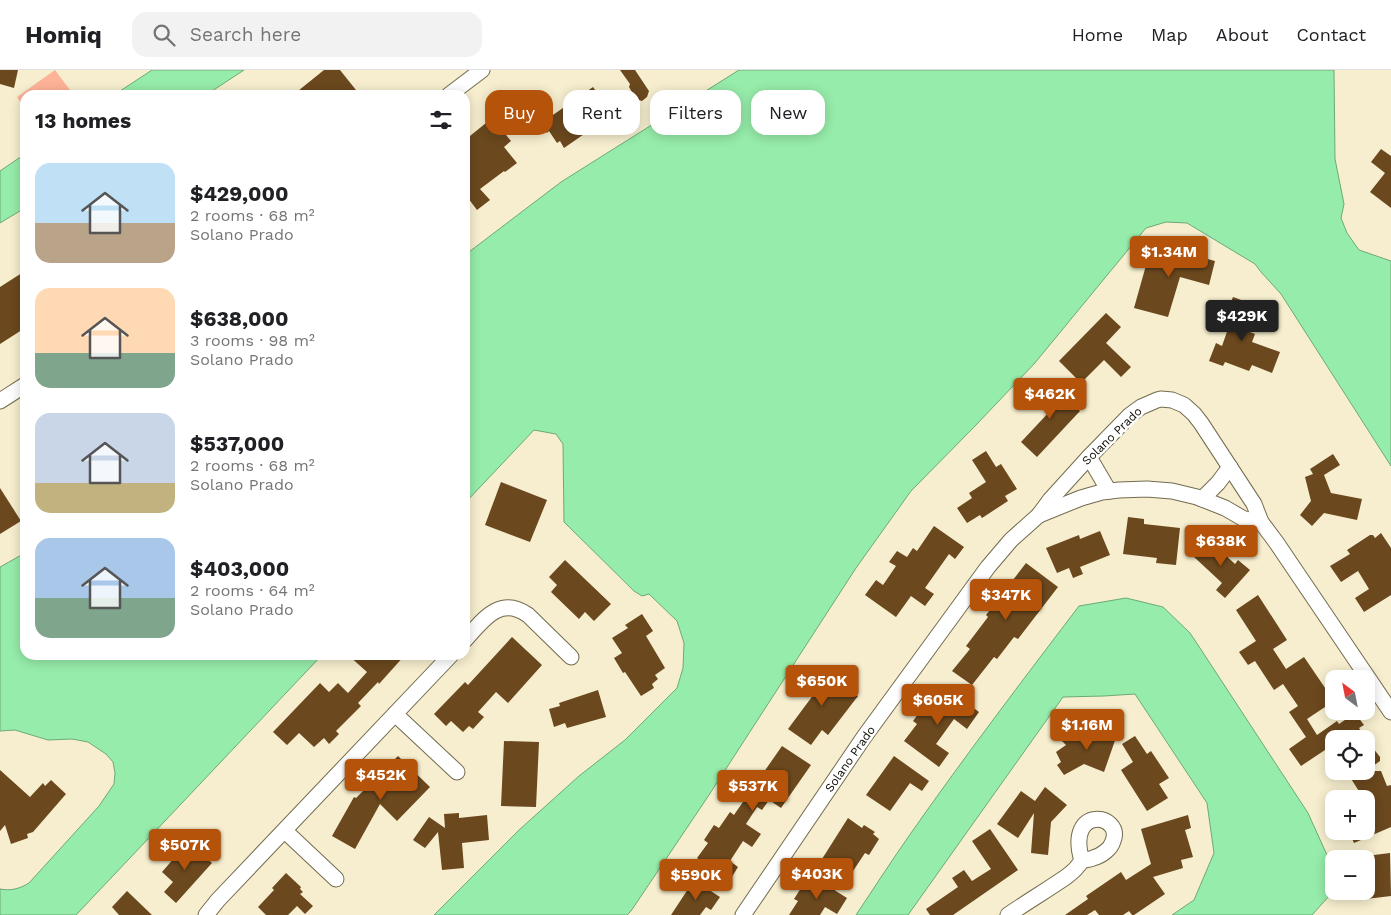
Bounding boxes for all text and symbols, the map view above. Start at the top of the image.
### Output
search box [132,12,482,57]
text: Homiq [25,21,102,49]
icon: search [150,21,178,49]
text: Search here [190,23,301,46]
text: Home [1072,24,1123,45]
text: Map [1151,24,1188,45]
text: About [1216,24,1268,45]
text: Contact [1296,24,1366,45]
chip: Buy [485,90,553,135]
chip: Rent [563,90,640,135]
chip: Filters [650,90,741,135]
chip: New [751,90,825,135]
icon: filters [427,106,455,134]
text: 13 homes [35,108,131,133]
text: $429,000 [190,181,289,206]
icon: home [75,183,135,243]
text: 2 rooms · 68 m² [190,206,315,225]
text: Solano Prado [190,225,294,244]
pin: $1.34M [1128,236,1210,278]
text: $1.34M [1141,242,1197,261]
pin: $429K [1207,300,1277,342]
text: $638,000 [190,306,288,331]
text: $429K [1217,306,1267,325]
icon: home [75,308,135,368]
text: 3 rooms · 98 m² [190,331,315,350]
text: Solano Prado [190,350,294,369]
pin: $462K [1015,378,1085,420]
text: $462K [1024,384,1076,403]
street label: Solano Prado [1079,404,1145,468]
text: $537,000 [190,431,284,456]
icon: home [75,433,135,493]
text: 2 rooms · 68 m² [190,456,315,475]
text: Solano Prado [190,475,294,494]
pin: $638K [1186,524,1256,567]
text: $638K [1196,531,1246,550]
text: $403,000 [190,556,289,581]
icon: home [75,558,135,618]
pin: $347K [971,578,1041,621]
text: 2 rooms · 64 m² [190,581,315,600]
text: $347K [981,585,1031,604]
text: Solano Prado [190,600,294,619]
pin: $650K [787,664,857,707]
north arrow [1325,670,1375,720]
map controls [1325,670,1375,900]
text: $650K [797,671,847,690]
pin: $605K [903,684,973,726]
text: $605K [913,690,963,709]
pin: $1.16M [1046,708,1128,751]
text: $1.16M [1061,715,1113,734]
street label: Solano Prado [822,723,878,795]
button: locate [1325,730,1375,780]
pin: $452K [346,758,416,801]
text: $452K [356,765,406,784]
pin: $537K [718,770,788,812]
text: $537K [728,776,778,795]
button: + [1325,790,1375,840]
pin: $507K [150,828,220,871]
text: $507K [160,835,210,854]
button: − [1325,850,1375,900]
pin: $590K [661,858,731,901]
pin: $403K [782,858,852,900]
text: $403K [791,864,843,883]
text: $590K [671,865,721,884]

